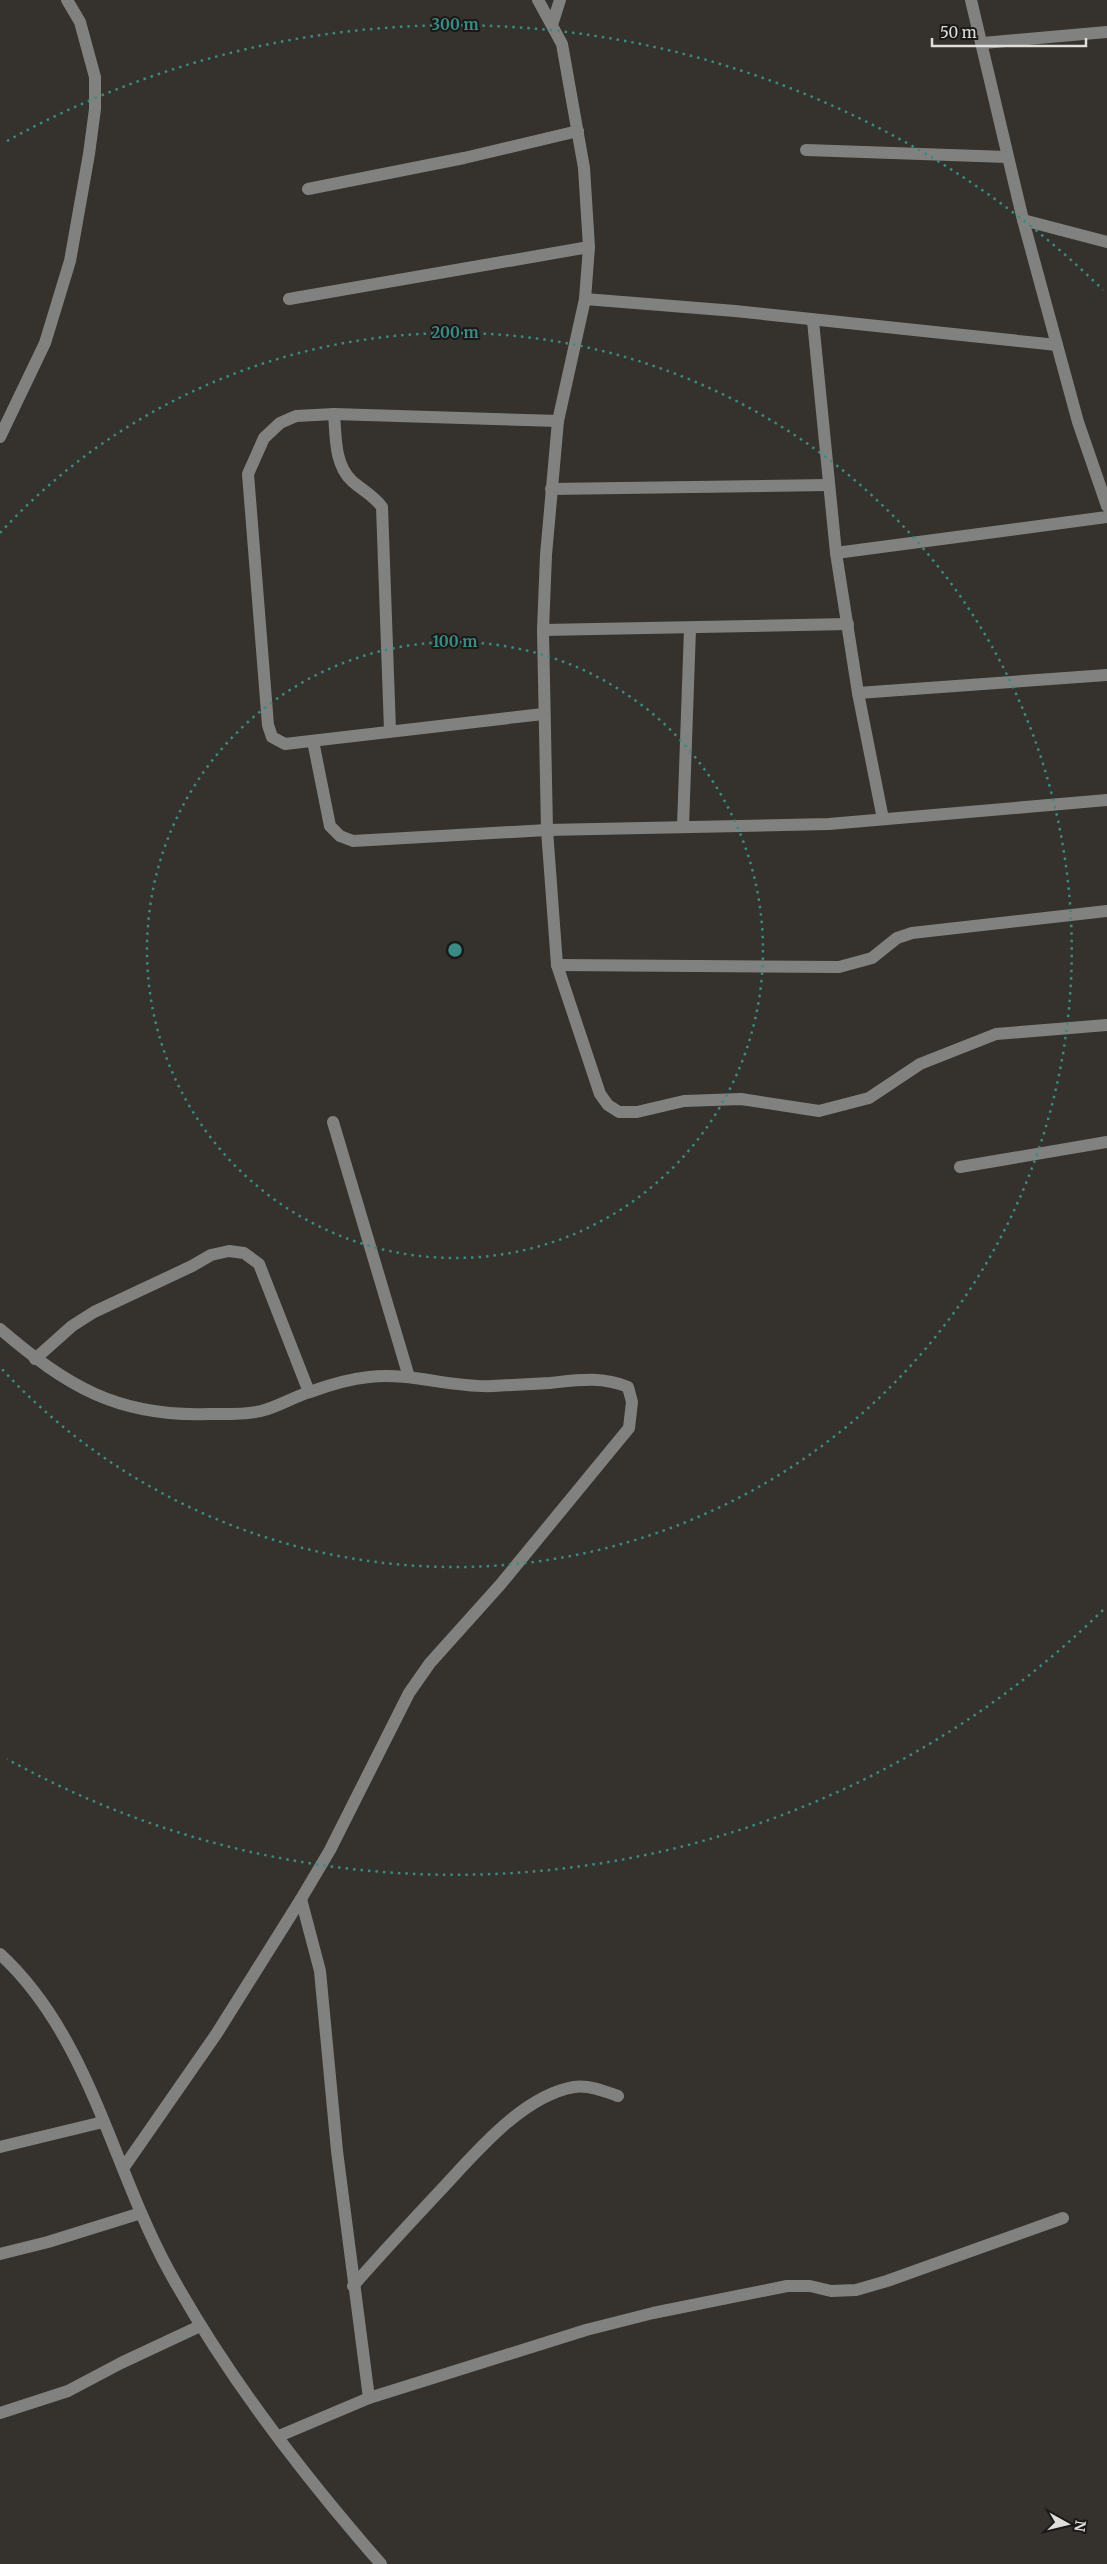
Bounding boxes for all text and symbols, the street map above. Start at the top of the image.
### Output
text: 300 m [431,15,479,34]
scale bar [932,15,1086,47]
text: 50 m [940,23,977,42]
text: 200 m [431,323,479,342]
text: 100 m [433,632,477,651]
centre of rings [446,941,464,959]
north arrow [1042,2499,1092,2549]
text: N [1070,2519,1090,2533]

